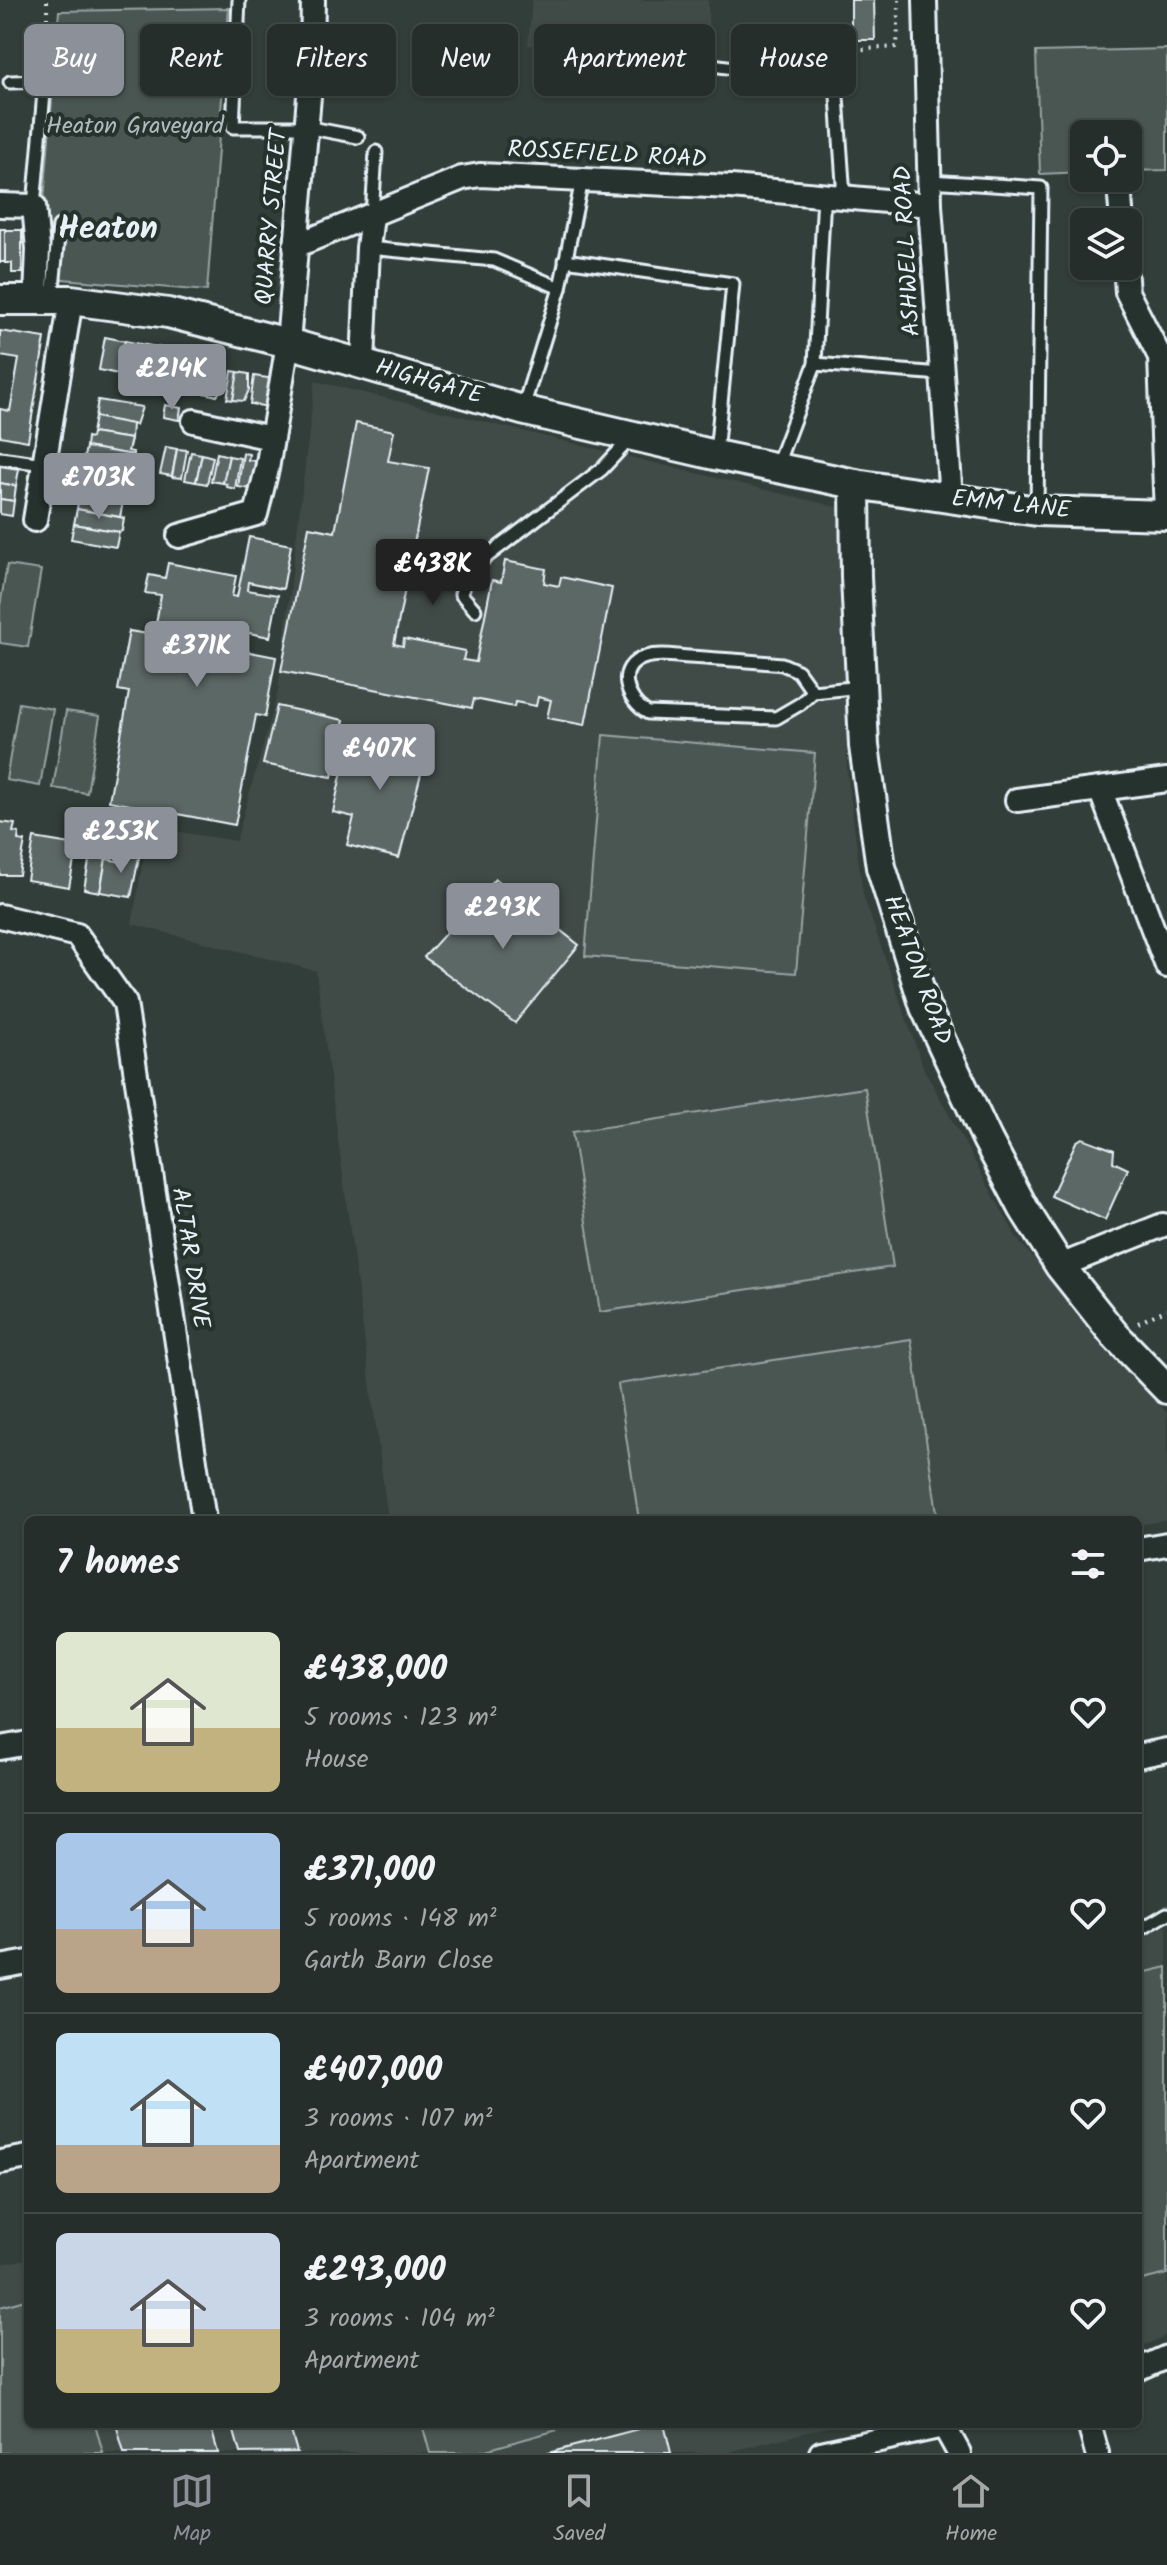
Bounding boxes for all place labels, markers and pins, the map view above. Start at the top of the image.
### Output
pin: £214K [116,344,228,412]
pin: £703K [43,453,155,521]
pin: £438K [377,539,489,607]
pin: £371K [141,621,253,689]
pin: £407K [324,724,436,792]
pin: £253K [65,807,177,875]
pin: £293K [447,883,559,951]

